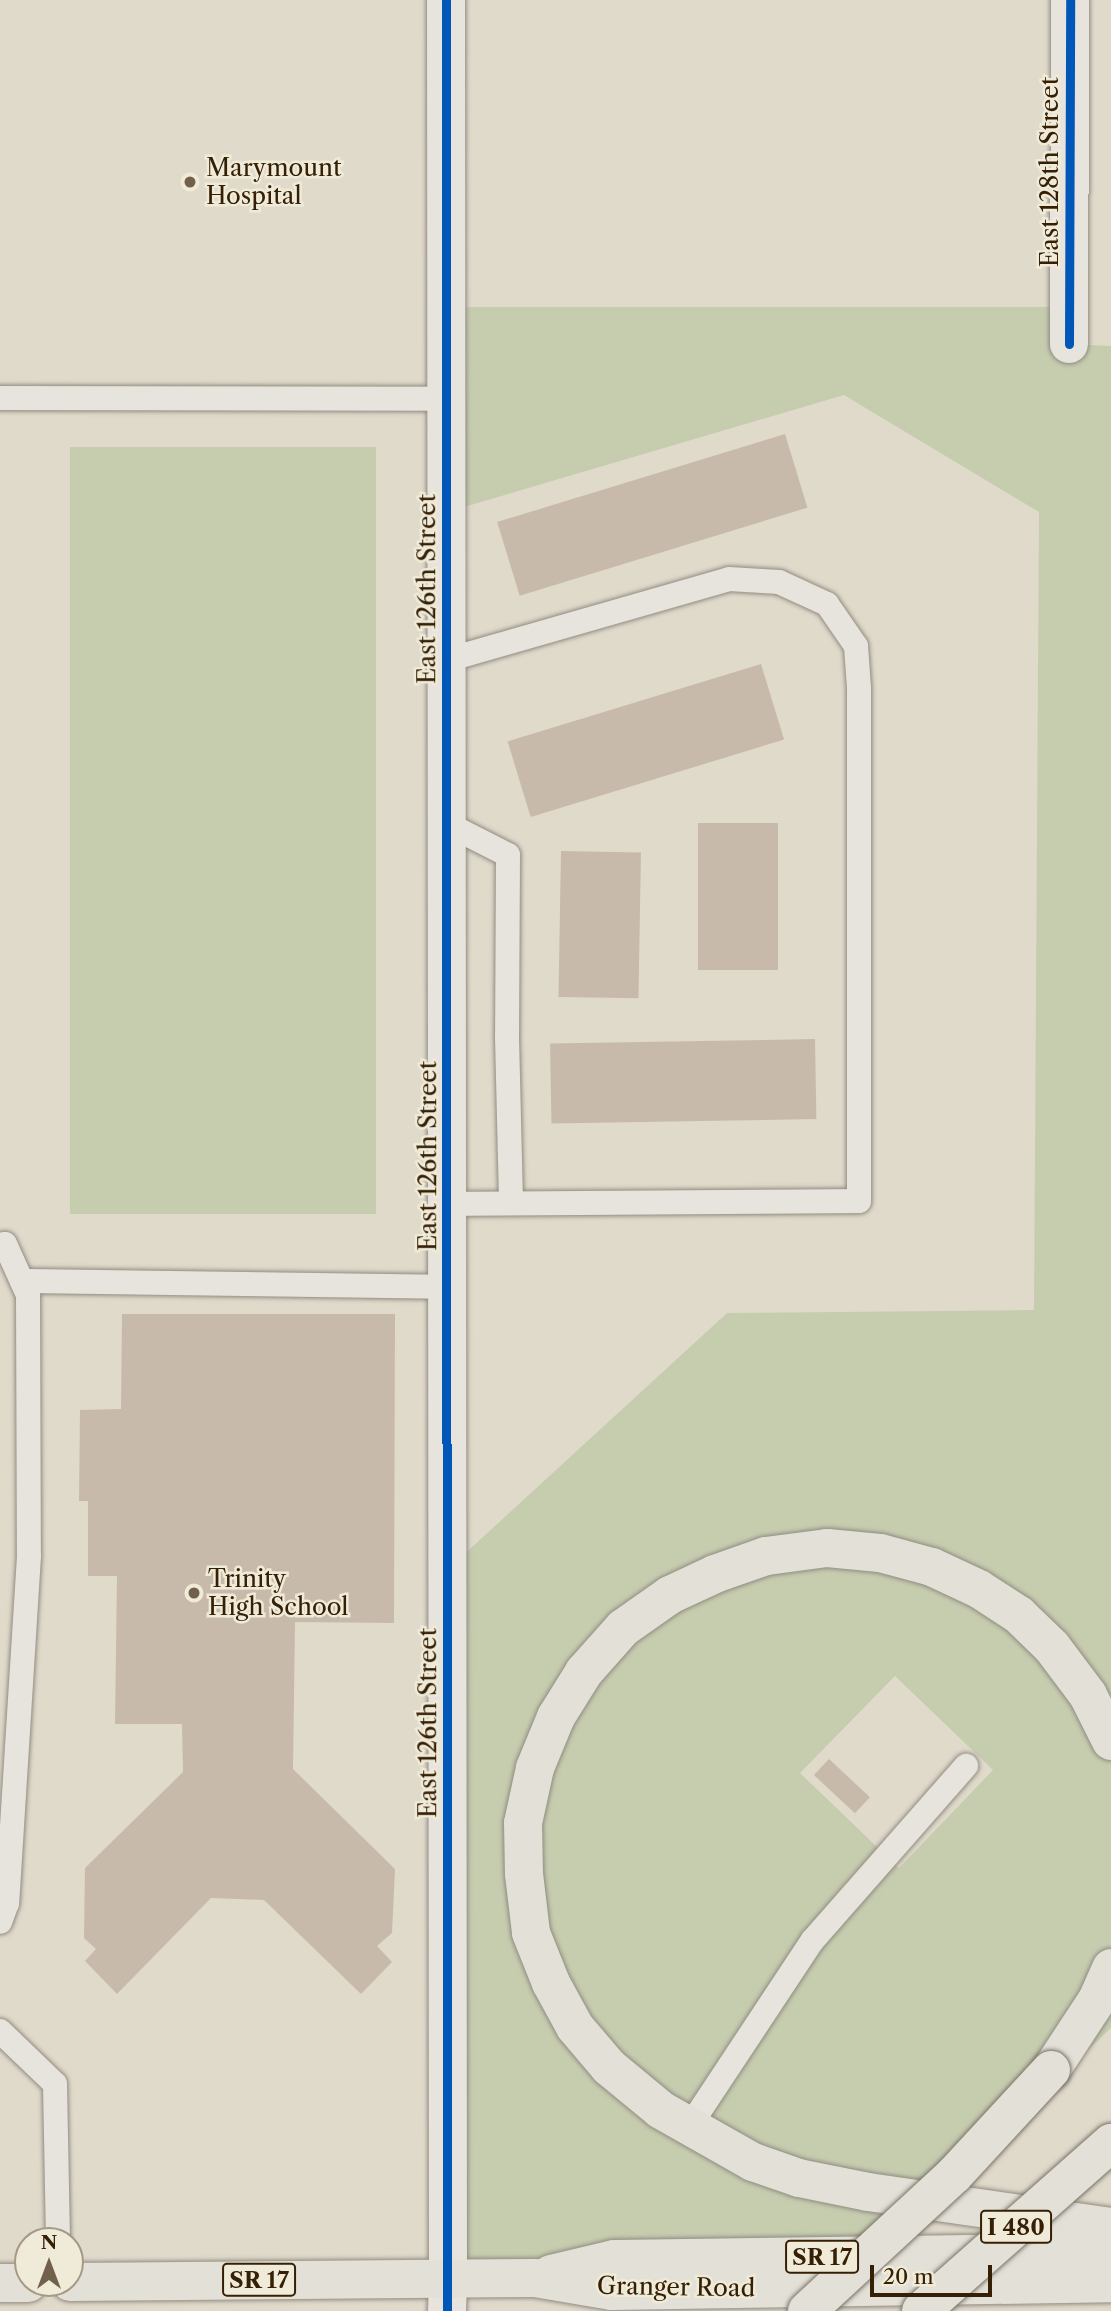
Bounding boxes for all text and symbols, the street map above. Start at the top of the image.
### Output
street label: East 128th Street [1036,77,1064,267]
place label: Marymount Hospital [206,154,342,210]
marker: Marymount Hospital [180,172,200,192]
street label: East 126th Street [413,494,441,684]
street label: East 126th Street [414,1061,442,1251]
place label: Trinity High School [208,1565,348,1621]
marker: Trinity High School [186,1585,202,1601]
street label: East 126th Street [414,1628,442,1818]
road number: I 480 [979,2208,1053,2246]
north arrow [14,2227,84,2297]
text: N [41,2231,57,2254]
road number: SR 17 [784,2238,860,2276]
scale bar [873,2252,996,2296]
road number: SR 17 [220,2260,298,2300]
text: 20 m [883,2264,934,2289]
street label: Granger Road [596,2271,756,2303]

